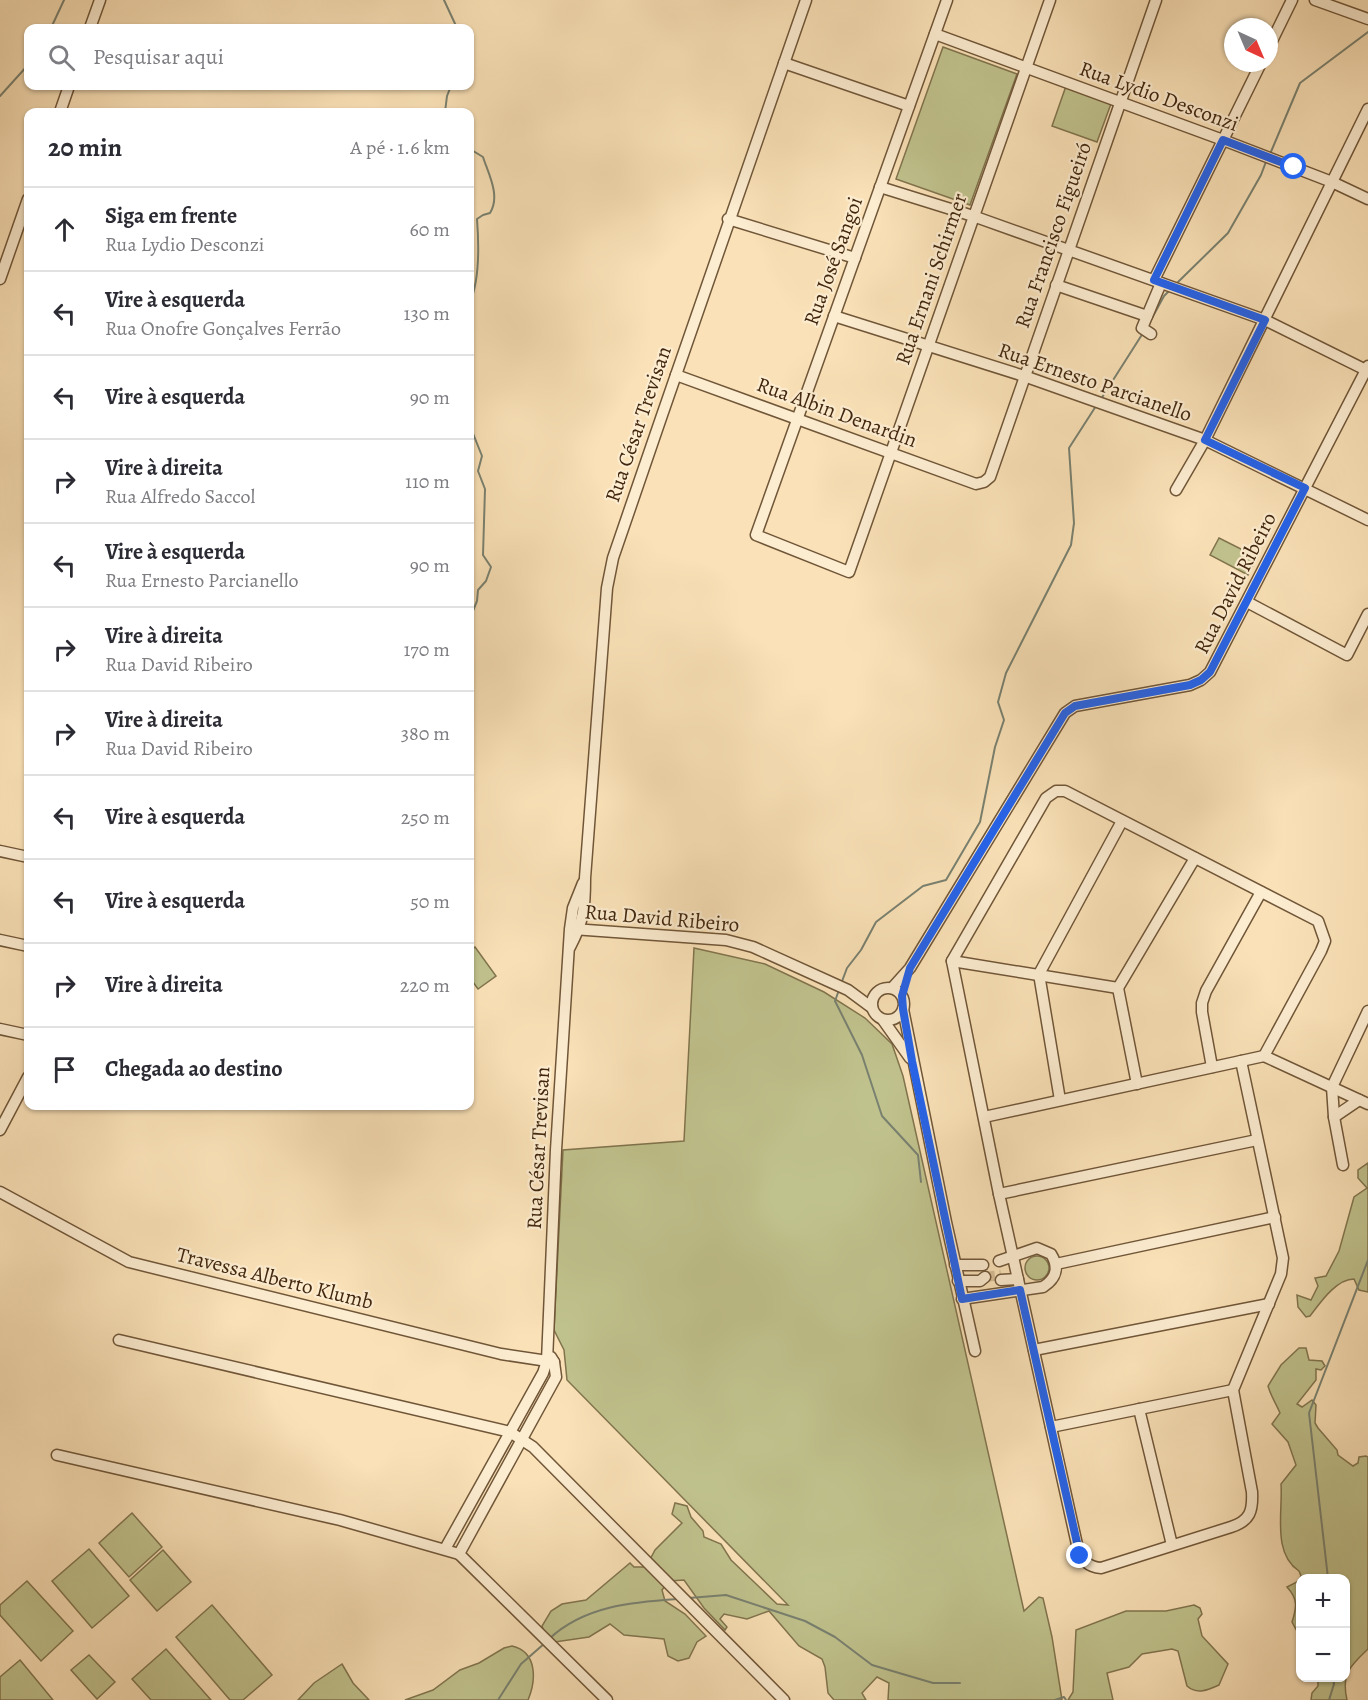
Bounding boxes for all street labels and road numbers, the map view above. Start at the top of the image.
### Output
street label: Rua Lydio Desconzi [1076,54,1243,138]
street label: Rua Francisco Figueiró [1008,138,1098,332]
street label: Rua Ernani Schirmer [888,189,974,369]
street label: Rua José Sangoi [797,193,869,329]
street label: Rua Ernesto Parcianello [994,336,1196,428]
street label: Rua César Trevisan [598,342,678,506]
street label: Rua Albin Denardin [753,370,921,454]
street label: Rua David Ribeiro [1187,508,1283,658]
street label: Rua David Ribeiro [583,897,741,939]
street label: Rua César Trevisan [520,1066,556,1230]
street label: Travessa Alberto Klumb [174,1240,376,1316]

